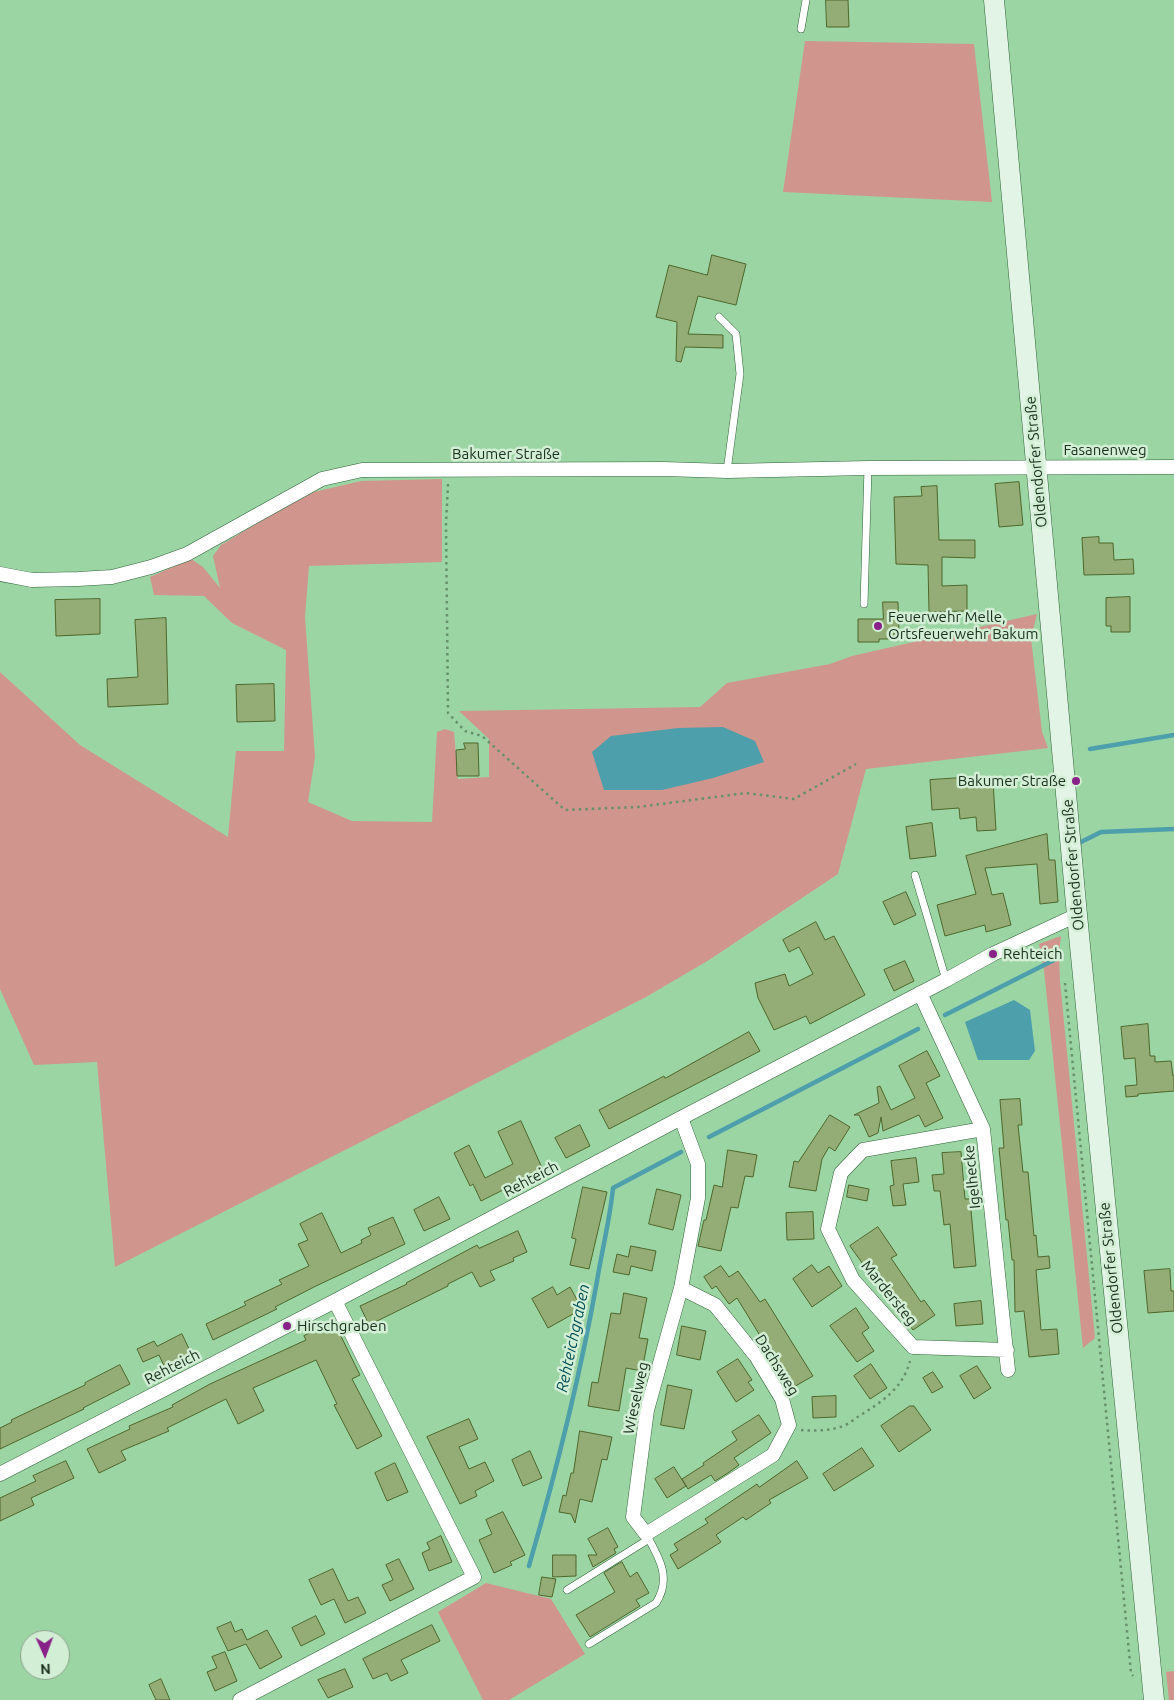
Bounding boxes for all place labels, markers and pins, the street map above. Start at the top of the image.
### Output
place label: Feuerwehr Melle, Ortsfeuerwehr Bakum [888,608,1038,643]
marker: Feuerwehr Melle, Ortsfeuerwehr Bakum [872,620,884,632]
place label: Bakumer Straße [958,772,1066,790]
marker: Bakumer Straße [1070,775,1082,787]
place label: Rehteich [1003,945,1062,963]
marker: Rehteich [987,948,999,960]
place label: Hirschgraben [297,1317,386,1335]
marker: Hirschgraben [281,1320,293,1332]

